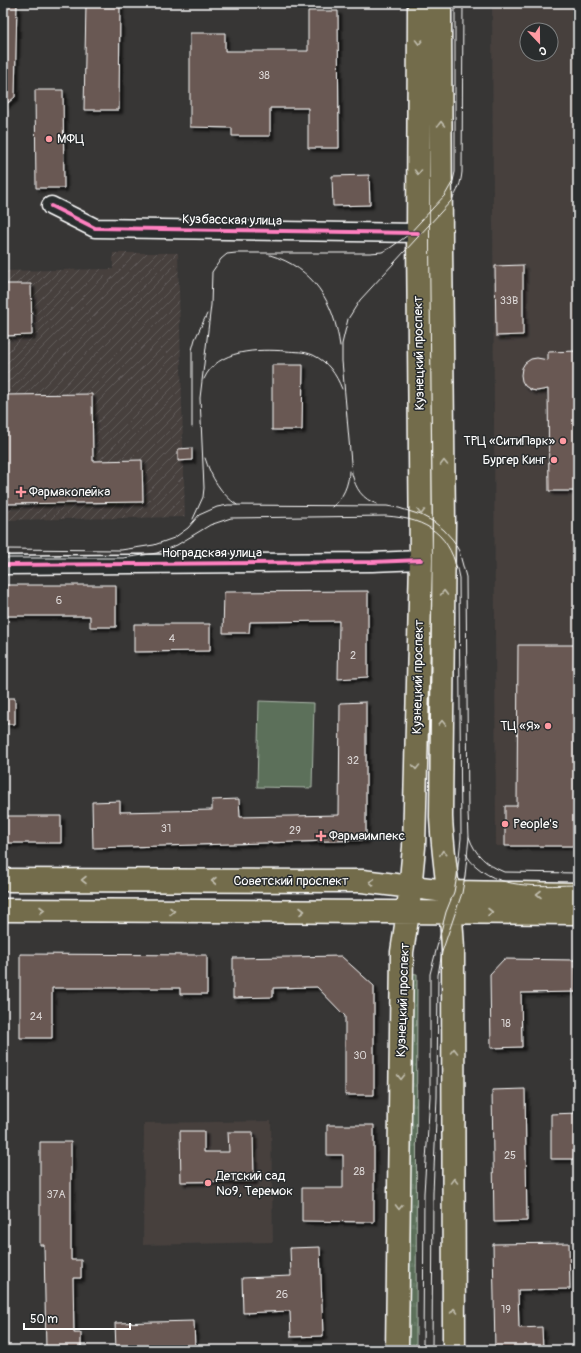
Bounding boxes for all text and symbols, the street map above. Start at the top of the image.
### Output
north arrow [519,22,559,62]
one-way arrow [415,39,423,45]
text: С [537,44,548,58]
house number: 38 [258,69,270,82]
one-way arrow [437,121,445,127]
place label: МФЦ [57,131,84,147]
marker: МФЦ [44,134,54,144]
one-way arrow [414,169,422,175]
street label: Кузбасская улица [182,211,282,229]
house number: 33В [500,294,518,307]
street label: Кузнецкий проспект [410,295,428,410]
place label: ТРЦ «СитиПарк» [463,433,555,449]
marker: ТРЦ «СитиПарк» [558,436,568,446]
place label: Бургер Кинг [483,452,547,468]
marker: Бургер Кинг [549,455,559,465]
one-way arrow [439,460,448,466]
place label: Фармакопейка [29,484,110,500]
marker: Фармакопейка [16,487,26,497]
one-way arrow [417,509,425,515]
street label: Ноградская улица [162,545,262,561]
one-way arrow [439,590,448,596]
house number: 6 [56,594,62,607]
street label: Кузнецкий проспект [409,619,427,734]
house number: 4 [169,632,176,645]
house number: 2 [350,649,356,662]
place label: ТЦ «Я» [500,718,540,734]
one-way arrow [438,720,446,726]
marker: ТЦ «Я» [543,721,553,731]
house number: 32 [347,754,359,767]
one-way arrow [412,764,420,770]
place label: People's [513,816,558,832]
marker: People's [500,819,510,829]
house number: 31 [161,822,171,835]
house number: 29 [289,824,301,837]
place label: Фармаимпекс [329,828,406,844]
marker: Фармаимпекс [316,831,326,841]
one-way arrow [439,850,448,856]
street label: Советский проспект [233,873,349,889]
one-way arrow [81,876,87,884]
one-way arrow [211,877,217,885]
one-way arrow [369,878,375,887]
one-way arrow [536,890,542,898]
one-way arrow [39,906,45,914]
one-way arrow [169,907,175,915]
one-way arrow [299,907,305,915]
one-way arrow [487,908,493,916]
street label: Кузнецкий проспект [393,942,413,1057]
house number: 24 [30,1010,43,1023]
house number: 18 [501,1017,511,1030]
one-way arrow [450,1048,458,1054]
house number: 30 [353,1049,367,1062]
one-way arrow [397,1074,405,1080]
house number: 25 [504,1149,516,1162]
house number: 28 [353,1165,365,1178]
place label: Детский сад №9, Теремок [215,1168,293,1199]
marker: Детский сад №9, Теремок [203,1178,213,1188]
one-way arrow [450,1178,458,1184]
house number: 37А [46,1188,66,1201]
one-way arrow [395,1204,403,1210]
house number: 26 [276,1288,288,1301]
house number: 19 [501,1303,511,1316]
scale bar [24,1305,130,1331]
one-way arrow [450,1308,458,1314]
text: 50 m [30,1312,58,1327]

